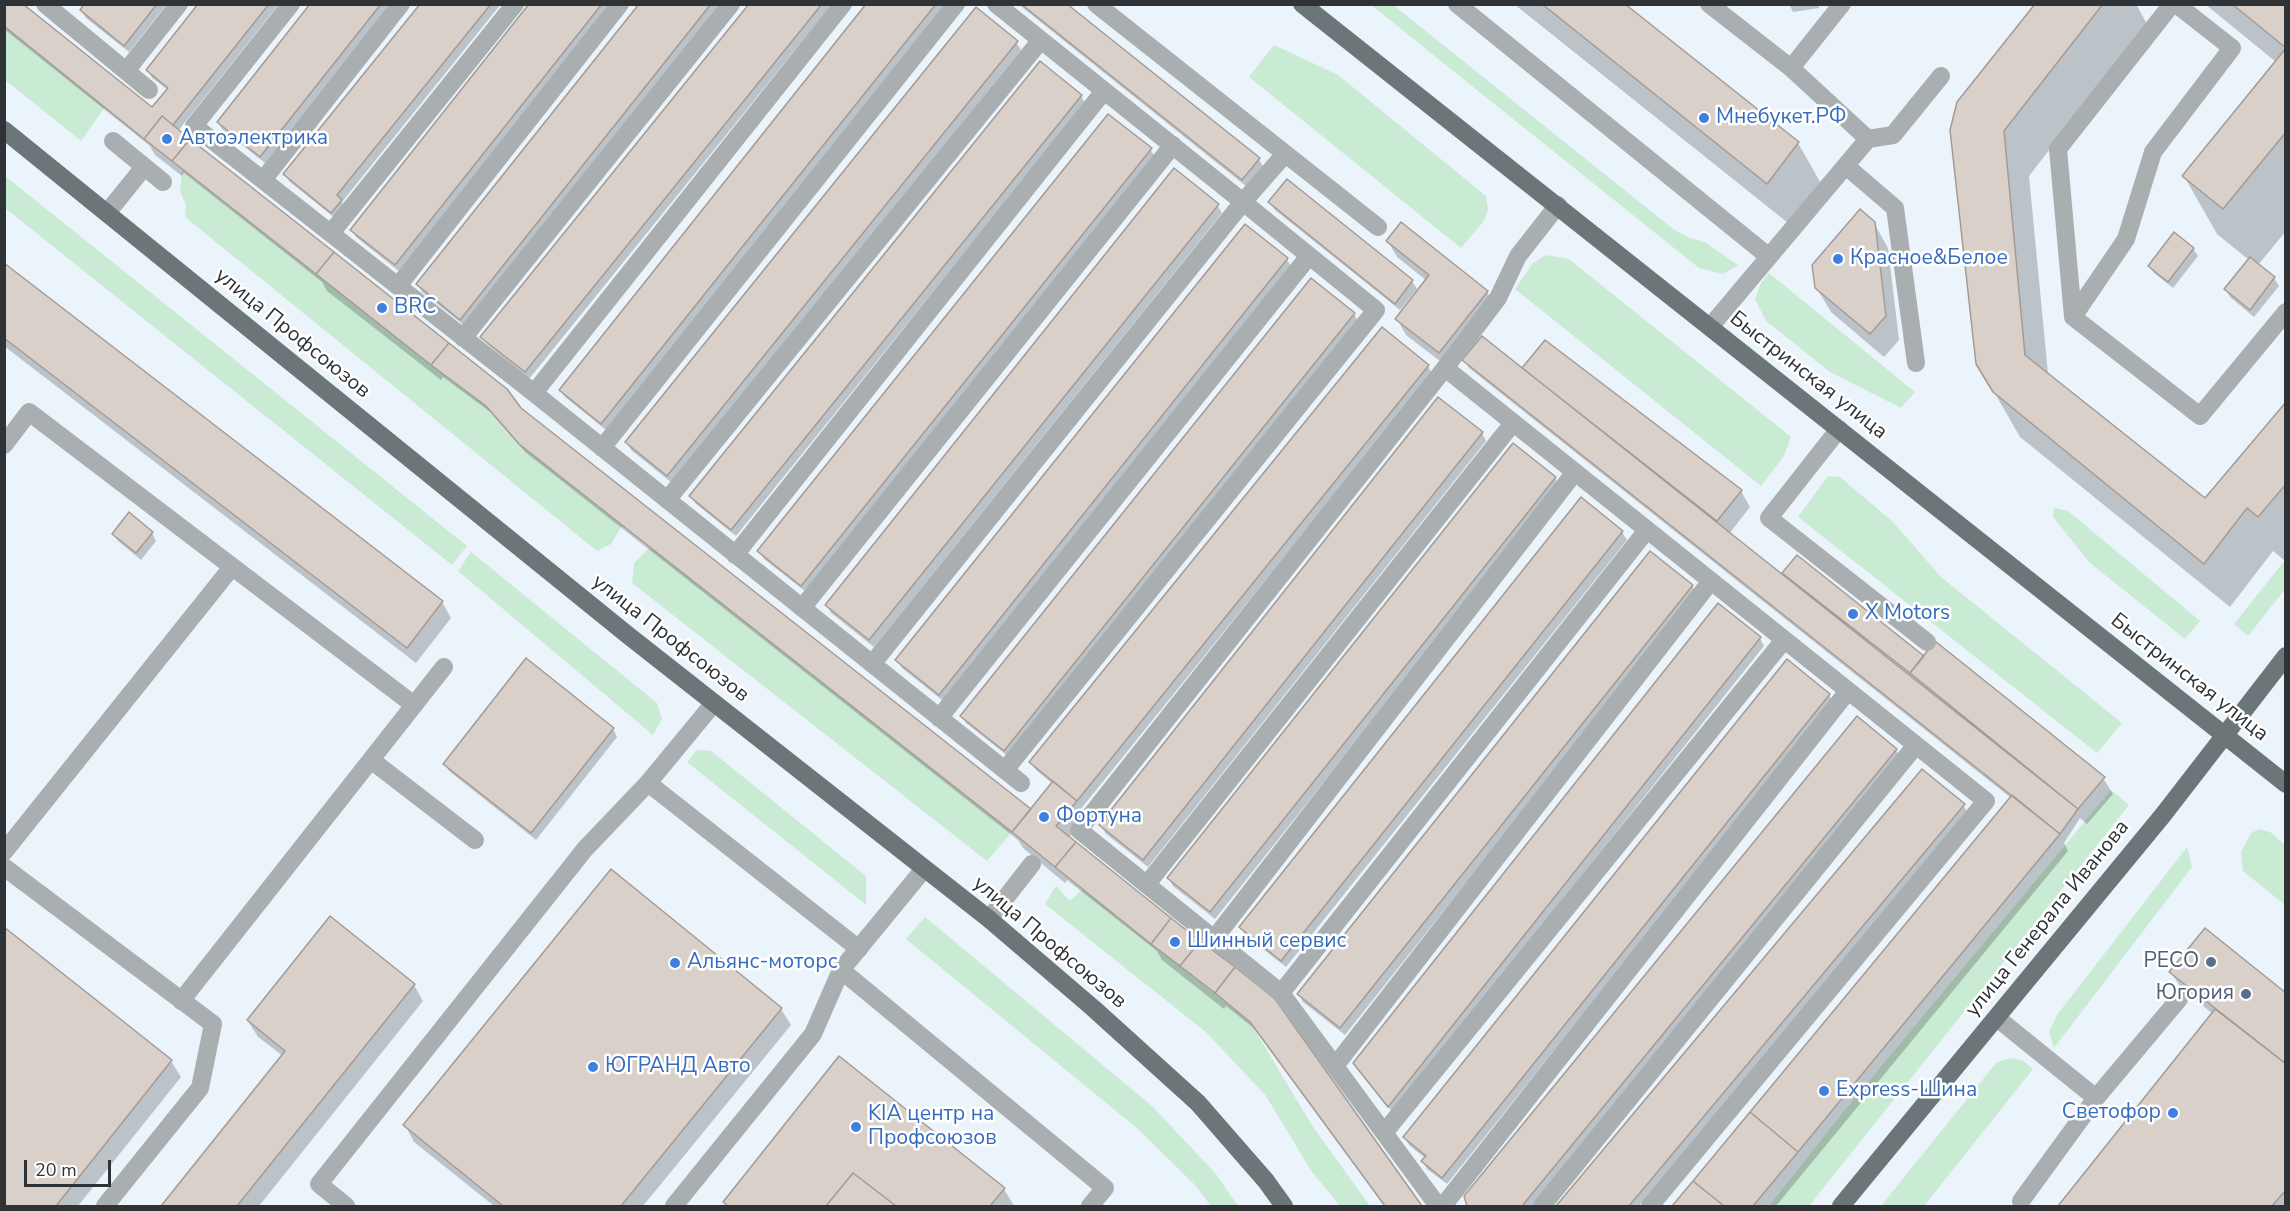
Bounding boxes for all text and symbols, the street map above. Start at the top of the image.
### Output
place label: Мнебукет.РФ [1716,105,1847,131]
marker: Мнебукет.РФ [1697,111,1711,125]
place label: Автоэлектрика [179,126,328,152]
marker: Автоэлектрика [160,132,174,146]
place label: Красное&Белое [1850,246,2008,272]
marker: Красное&Белое [1831,252,1845,266]
street label: улица Профсоюзов [209,264,375,404]
place label: BRC [394,295,436,321]
marker: BRC [375,301,389,315]
street label: Быстринская улица [1724,307,1892,445]
street label: улица Профсоюзов [586,570,754,708]
place label: X Motors [1865,601,1950,627]
marker: X Motors [1846,607,1860,621]
street label: Быстринская улица [2105,609,2273,747]
place label: Фортуна [1056,804,1142,830]
marker: Фортуна [1037,810,1051,824]
street label: улица Генерала Иванова [1961,816,2135,1022]
street label: улица Профсоюзов [967,871,1131,1015]
place label: Шинный сервис [1187,929,1346,955]
marker: Шинный сервис [1168,935,1182,949]
place label: РЕСО [2144,949,2199,975]
place label: Альянс-моторс [687,950,838,976]
marker: РЕСО [2204,955,2218,969]
marker: Альянс-моторс [668,956,682,970]
place label: Югория [2156,981,2234,1007]
marker: Югория [2239,987,2253,1001]
place label: ЮГРАНД Авто [605,1054,751,1080]
marker: ЮГРАНД Авто [586,1060,600,1074]
place label: Express-Шина [1836,1078,1977,1104]
marker: Express-Шина [1817,1084,1831,1098]
place label: Светофор [2062,1100,2161,1126]
place label: KIA центр на Профсоюзов [868,1102,997,1152]
marker: Светофор [2166,1106,2180,1120]
marker: KIA центр на Профсоюзов [849,1120,863,1134]
scale bar [27,1148,114,1186]
text: 20 m [35,1158,77,1182]

